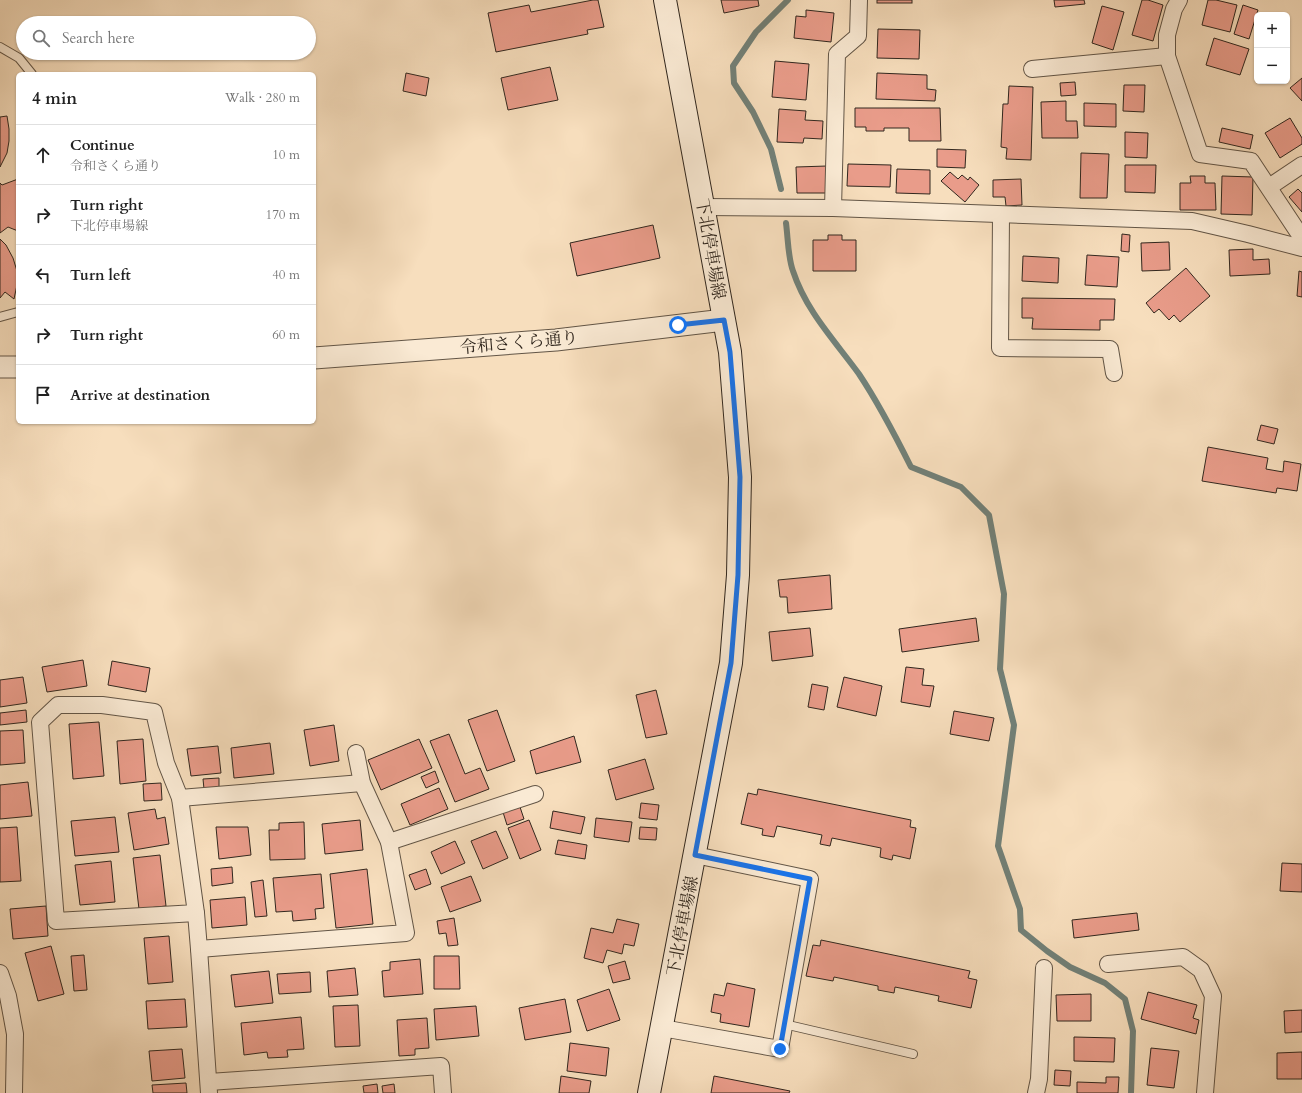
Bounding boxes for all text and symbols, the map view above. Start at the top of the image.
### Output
map controls [1254,12,1290,84]
button: + [1254,12,1290,48]
search box [16,16,316,60]
icon: search [30,27,52,49]
text: Search here [62,28,135,48]
button: − [1254,48,1290,84]
text: 4 min [32,87,77,110]
text: Walk · 280 m [225,89,300,107]
text: Continue [70,135,135,155]
icon: ahead [32,144,54,166]
text: 10 m [272,146,300,164]
text: 令和さくら通り [70,157,161,175]
text: Turn right [70,195,143,215]
street label: 下北停車場線 [690,197,731,301]
icon: right [32,204,54,226]
text: 170 m [266,206,300,224]
text: 下北停車場線 [70,217,148,235]
icon: left [32,264,54,286]
text: Turn left [70,265,131,285]
text: 40 m [272,266,300,284]
route start [669,316,687,334]
icon: right [32,324,54,346]
text: Turn right [70,325,143,345]
text: 60 m [272,326,300,344]
street label: 令和さくら通り [459,326,579,359]
icon: arrive [32,384,54,406]
text: Arrive at destination [70,385,210,405]
street label: 下北停車場線 [661,874,704,978]
route end [771,1040,789,1058]

